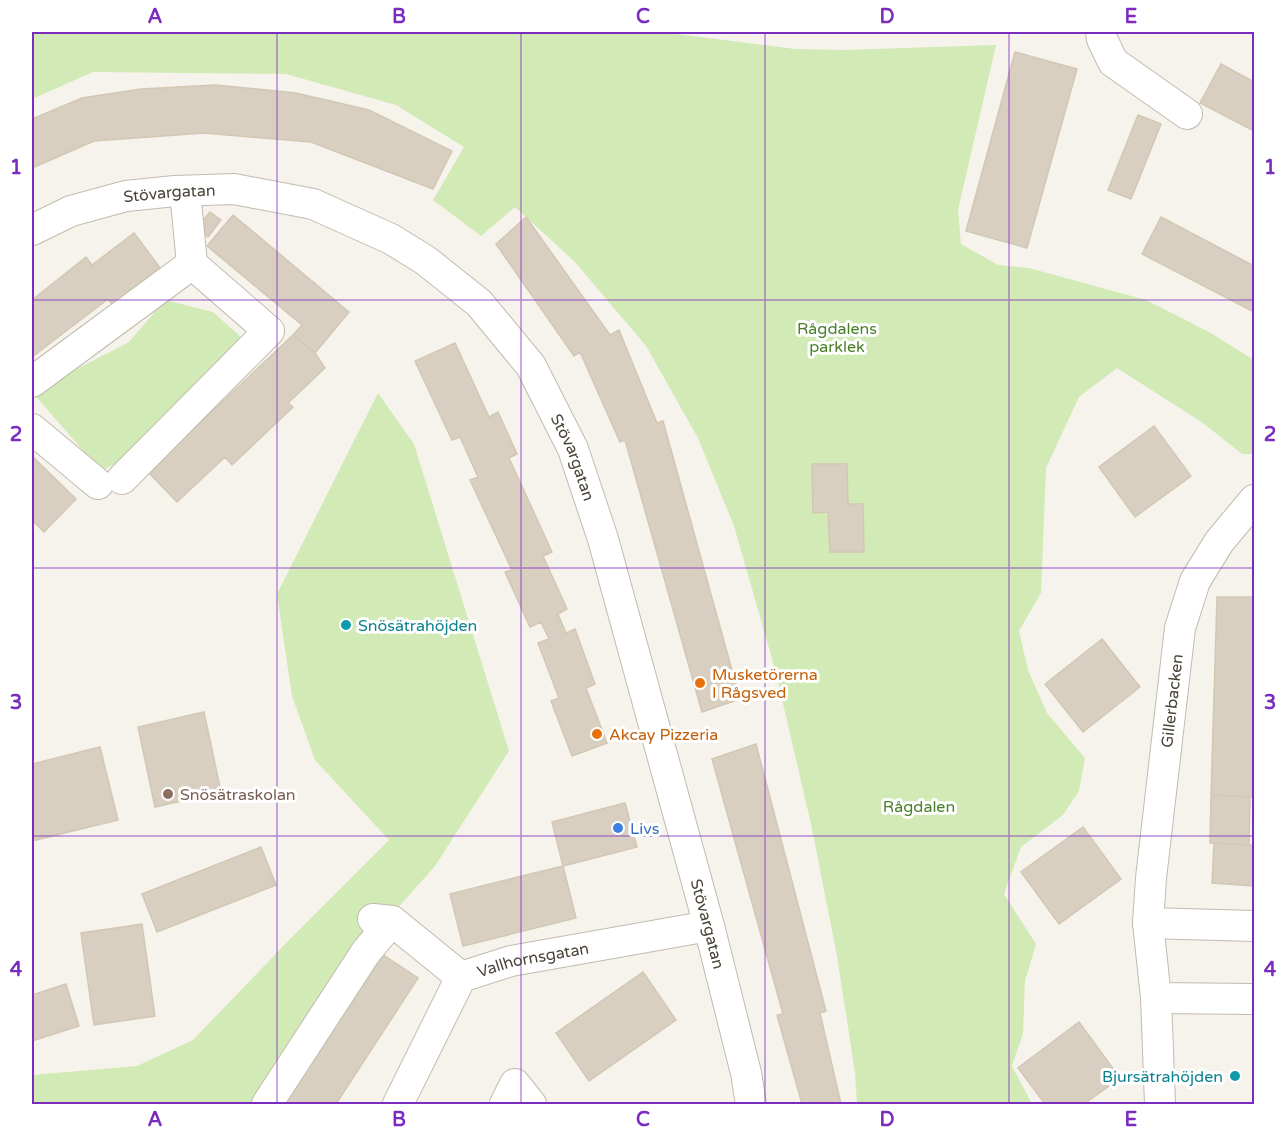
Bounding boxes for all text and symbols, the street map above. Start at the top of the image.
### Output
text: A [148,5,163,29]
text: B [392,5,406,29]
text: C [636,5,650,29]
text: D [879,5,895,29]
text: E [1125,5,1138,29]
text: 1 [10,156,22,180]
text: 1 [1264,156,1276,180]
street label: Stövargatan [123,181,216,207]
park label: Rågdalens parklek [797,319,877,357]
street label: Stövargatan [546,411,599,504]
text: 2 [10,423,22,447]
text: 2 [1264,423,1276,447]
place label: Snösätrahöjden [358,616,477,636]
marker: Snösätrahöjden [339,618,353,632]
street label: Gillerbacken [1157,653,1188,749]
place label: Musketörerna I Rågsved [712,665,818,703]
marker: Musketörerna I Rågsved [693,676,707,690]
text: 3 [10,691,22,715]
text: 3 [1264,691,1276,715]
place label: Akcay Pizzeria [609,725,718,745]
marker: Akcay Pizzeria [590,727,604,741]
place label: Snösätraskolan [180,785,296,805]
marker: Snösätraskolan [161,787,175,801]
park label: Rågdalen [883,797,955,817]
place label: Livs [630,819,659,839]
marker: Livs [611,821,625,835]
street label: Stövargatan [686,877,728,971]
street label: Vallhornsgatan [475,938,590,982]
text: 4 [10,958,23,982]
text: 4 [1264,958,1277,982]
place label: Bjursätrahöjden [1102,1067,1223,1087]
marker: Bjursätrahöjden [1228,1069,1242,1083]
text: A [148,1108,163,1132]
text: B [392,1108,406,1132]
text: C [636,1108,650,1132]
text: D [879,1108,895,1132]
text: E [1125,1108,1138,1132]

